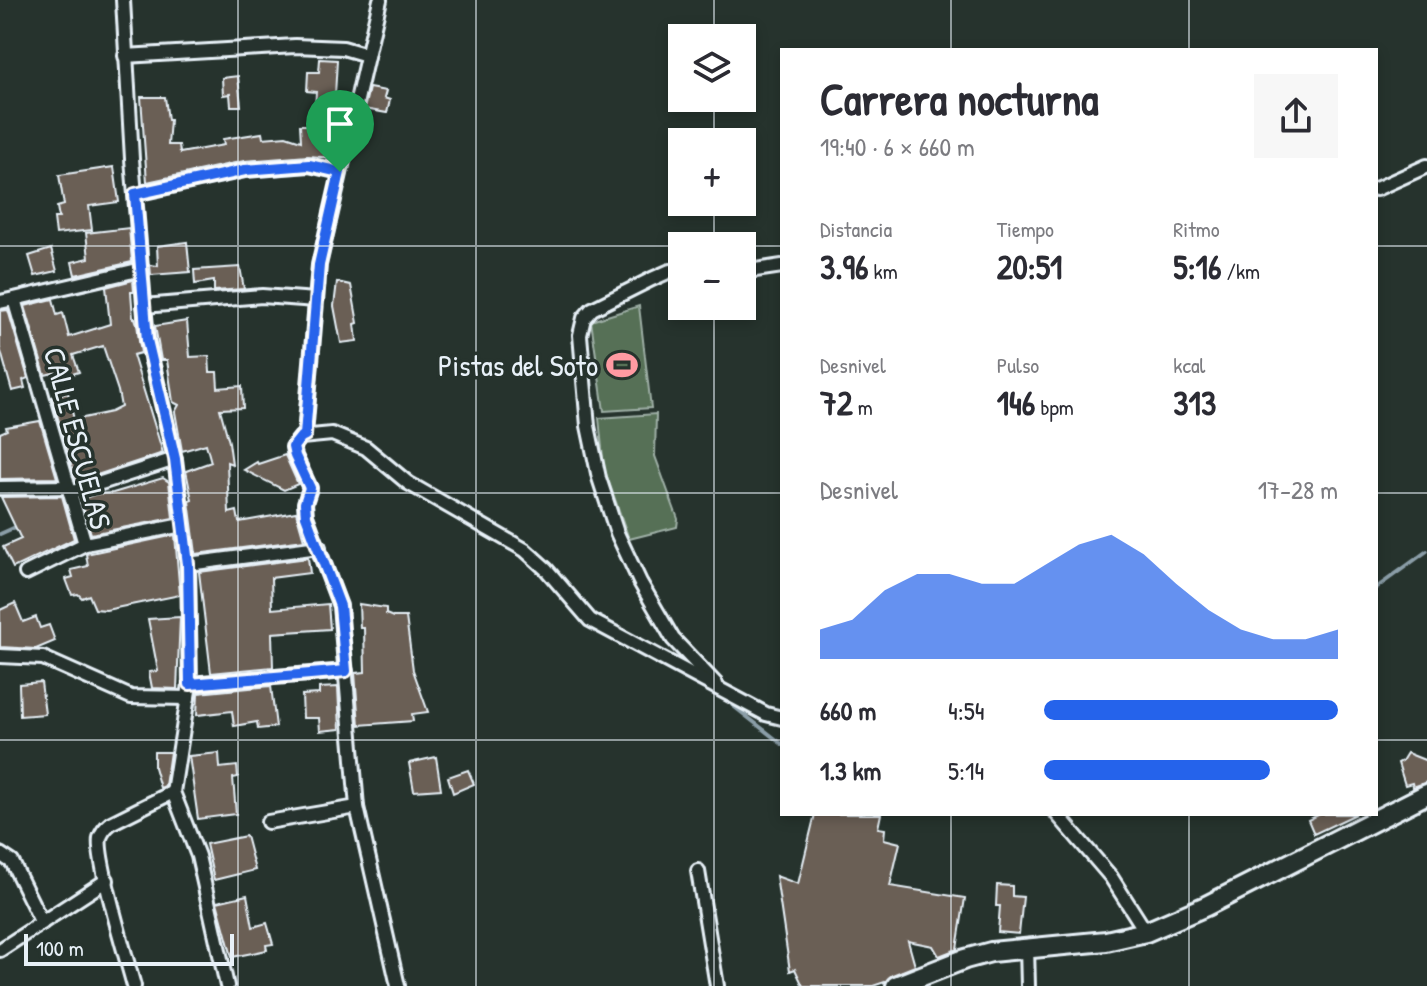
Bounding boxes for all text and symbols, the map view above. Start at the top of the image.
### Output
map controls [668,24,756,320]
button: layers [668,24,756,112]
text: Carrera nocturna [820,69,1099,129]
button: share [1254,74,1338,158]
pin [306,90,374,172]
icon: arrive [318,102,362,146]
button: + [668,128,756,216]
text: 19:40 · 6 × 660 m [820,129,975,164]
text: Distancia [820,214,892,244]
text: Tiempo [997,214,1054,244]
text: Ritmo [1173,214,1220,244]
button: − [668,232,756,320]
text: 3.96 [820,244,869,290]
text: 20:51 [997,244,1062,290]
text: 5:16 [1173,244,1222,290]
text: km [869,256,898,286]
text: /km [1222,256,1260,286]
street label: CALLE ESCUELAS [35,343,121,533]
place label: Pistas del Soto [438,345,598,385]
sports icon: Pistas del Soto [605,348,639,382]
text: Desnivel [820,350,886,380]
text: Pulso [997,350,1039,380]
text: kcal [1173,350,1205,380]
text: 72 [820,380,853,426]
text: 146 [997,380,1035,426]
text: 313 [1173,380,1216,426]
text: m [853,392,873,422]
text: bpm [1035,392,1074,422]
text: Desnivel [820,472,898,507]
text: 17–28 m [1258,472,1338,507]
text: 660 m [820,693,876,728]
text: 4:54 [948,693,985,728]
text: 1.3 km [820,753,881,788]
text: 5:14 [948,753,984,788]
scale bar [24,930,234,966]
text: 100 m [36,933,84,963]

